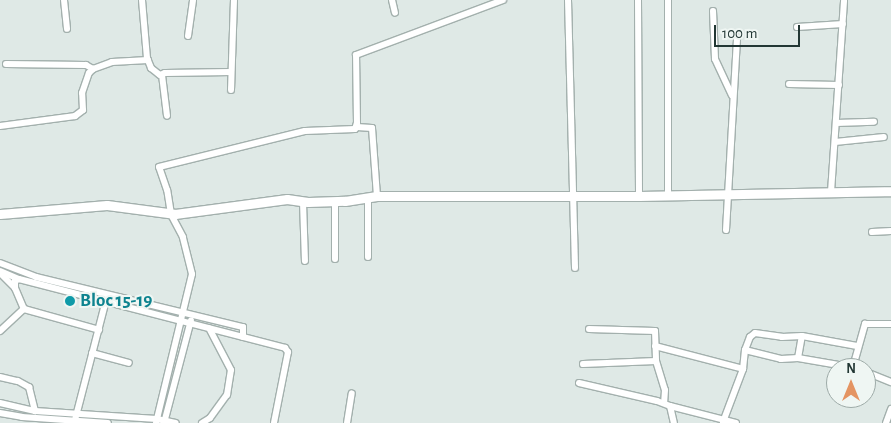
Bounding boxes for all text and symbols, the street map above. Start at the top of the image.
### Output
scale bar [716,15,802,47]
text: 100 m [722,26,757,41]
place label: Bloc 15-19 [80,290,152,312]
marker: Bloc 15-19 [64,295,76,307]
north arrow [826,358,876,408]
text: N [846,362,856,376]

